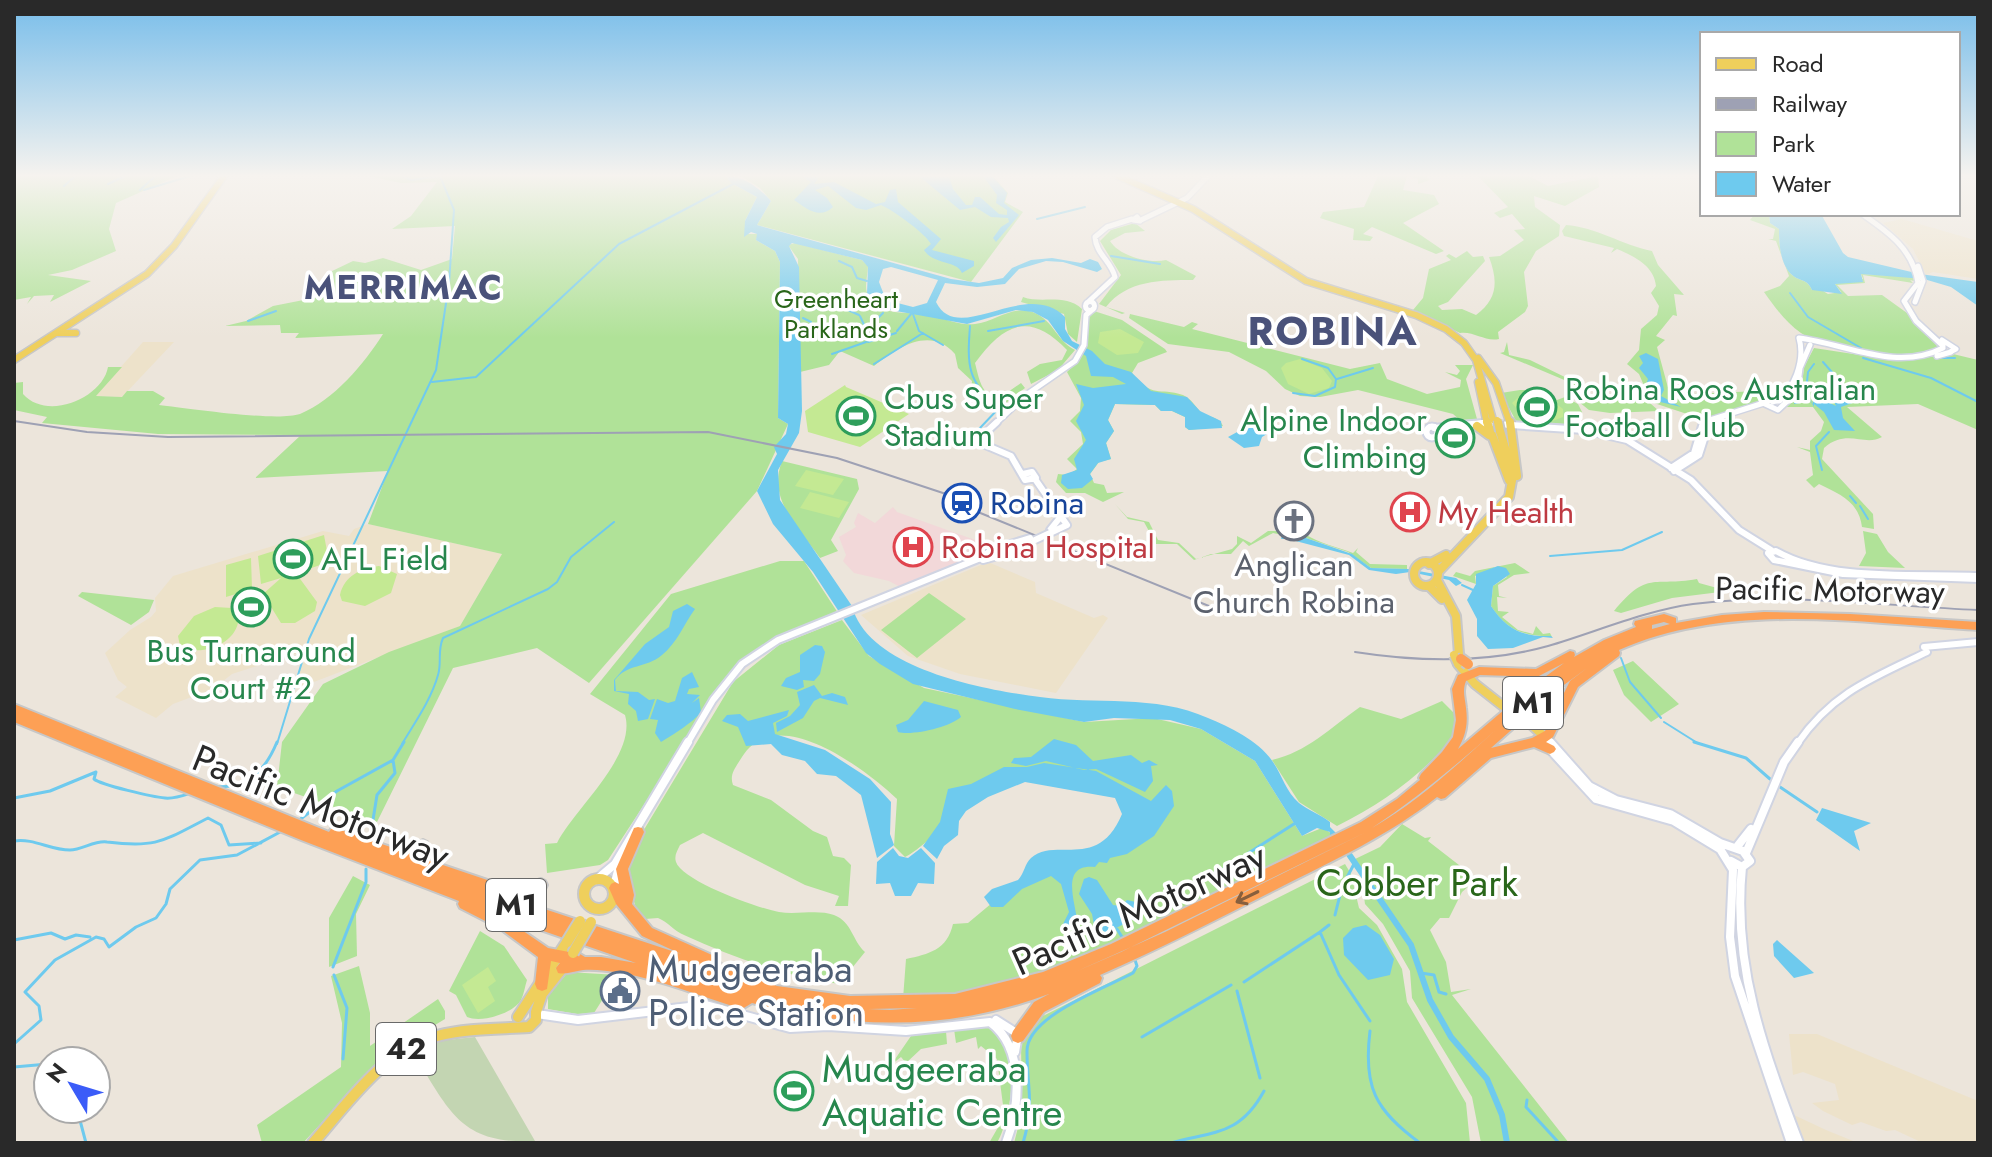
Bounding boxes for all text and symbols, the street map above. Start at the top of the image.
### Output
legend [1700,32,1960,216]
text: Road [1772,46,1824,81]
text: Railway [1772,86,1847,121]
text: Park [1772,126,1815,161]
text: Water [1772,166,1832,201]
district label: MERRIMAC [304,263,504,312]
park label: Greenheart Parklands [774,280,899,348]
district label: ROBINA [1247,302,1419,360]
place label: Robina Roos Australian Football Club [1565,366,1876,449]
place label: Cbus Super Stadium [884,375,1044,458]
sports icon: Robina Roos Australian Football Club [1516,386,1558,428]
sports icon: Cbus Super Stadium [835,395,877,437]
place label: Alpine Indoor Climbing [1240,397,1427,480]
sports icon: Alpine Indoor Climbing [1434,417,1476,459]
place label: Robina [990,480,1084,526]
station icon: Robina [941,482,983,524]
place label: My Health [1438,489,1574,535]
hospital icon: My Health [1389,491,1431,533]
church icon: Anglican Church Robina [1273,500,1315,542]
place label: Robina Hospital [941,524,1155,570]
hospital icon: Robina Hospital [892,526,934,568]
place label: AFL Field [321,536,449,582]
sports icon: AFL Field [272,538,314,580]
place label: Anglican Church Robina [1193,542,1395,625]
street label: Pacific Motorway [1715,565,1946,615]
sports icon: Bus Turnaround Court #2 [230,586,272,628]
place label: Bus Turnaround Court #2 [146,628,356,711]
road number: M1 [1503,677,1563,729]
street label: Pacific Motorway [185,730,458,883]
street label: Pacific Motorway [1003,828,1275,989]
park label: Cobber Park [1316,855,1518,910]
road number: M1 [486,879,546,931]
one-way arrow [1235,890,1259,906]
place label: Mudgeeraba Police Station [648,941,864,1040]
public building icon: Mudgeeraba Police Station [599,970,641,1012]
road number: 42 [376,1023,436,1075]
place label: Mudgeeraba Aquatic Centre [822,1041,1062,1140]
north arrow [32,1045,112,1125]
text: N [38,1056,74,1089]
sports icon: Mudgeeraba Aquatic Centre [773,1070,815,1112]

